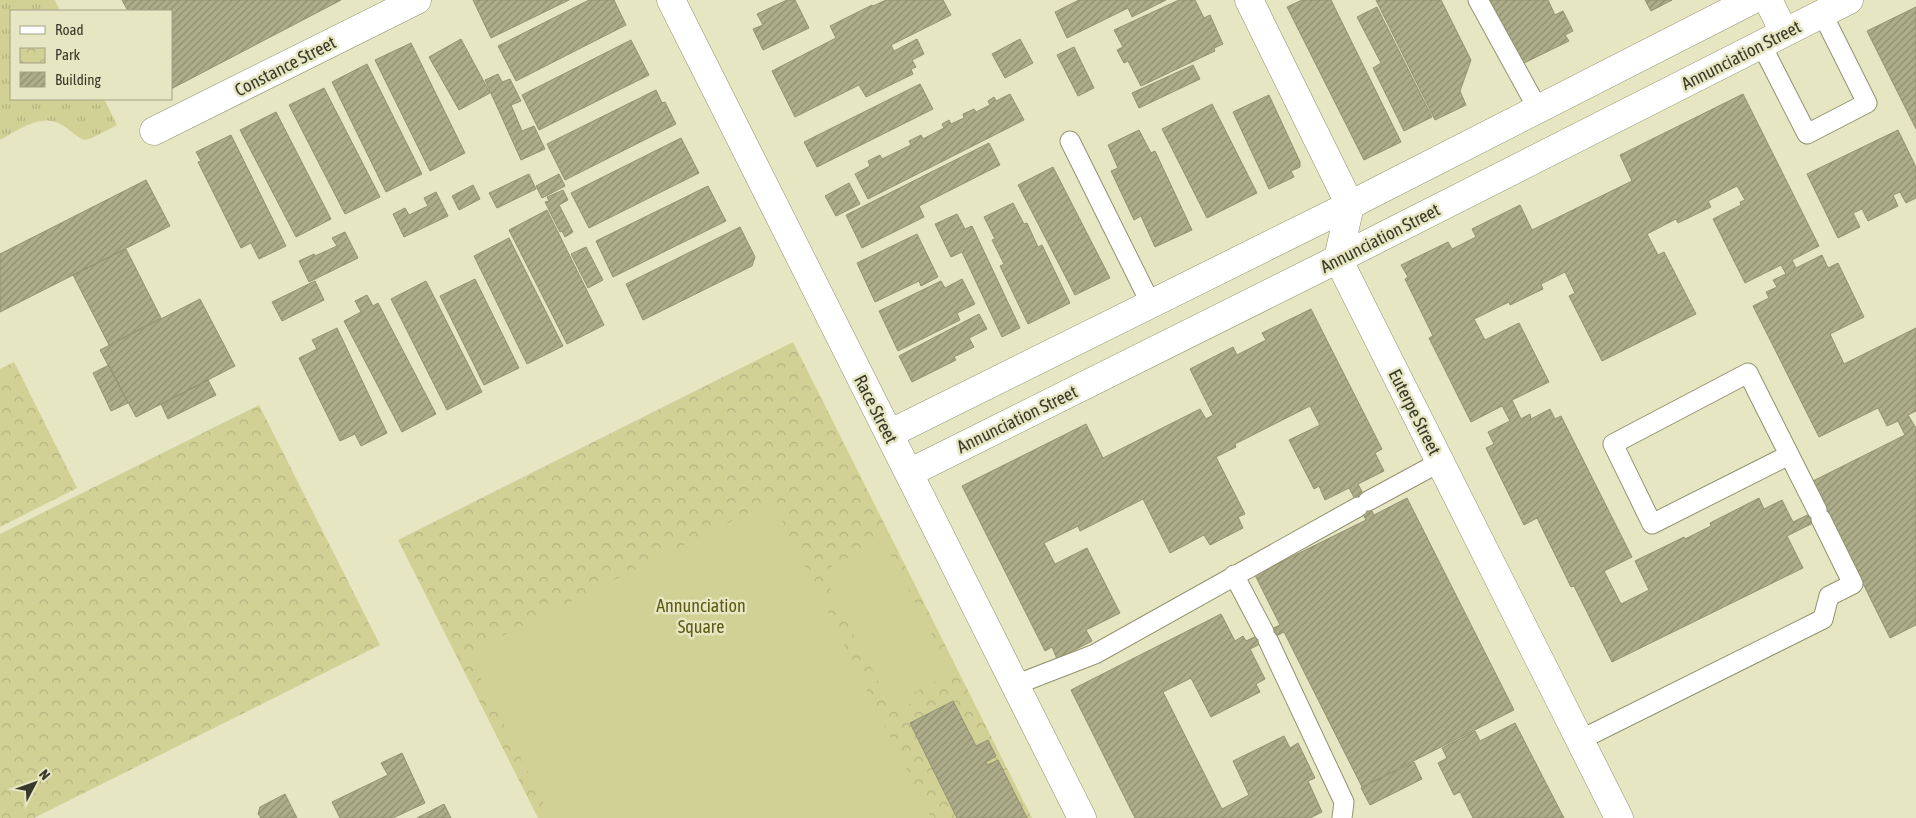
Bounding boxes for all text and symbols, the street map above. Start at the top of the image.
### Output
legend [10,10,172,100]
street label: Annunciation Street [1678,16,1804,94]
text: Road [55,21,84,38]
street label: Constance Street [231,32,339,100]
text: Park [55,46,80,63]
text: Building [55,71,101,88]
street label: Annunciation Street [1317,199,1443,277]
street label: Euterpe Street [1384,366,1446,458]
street label: Race Street [850,371,902,447]
street label: Annunciation Street [953,381,1081,457]
park label: Annunciation Square [656,595,746,637]
north arrow [10,758,60,808]
text: N [36,766,54,783]

